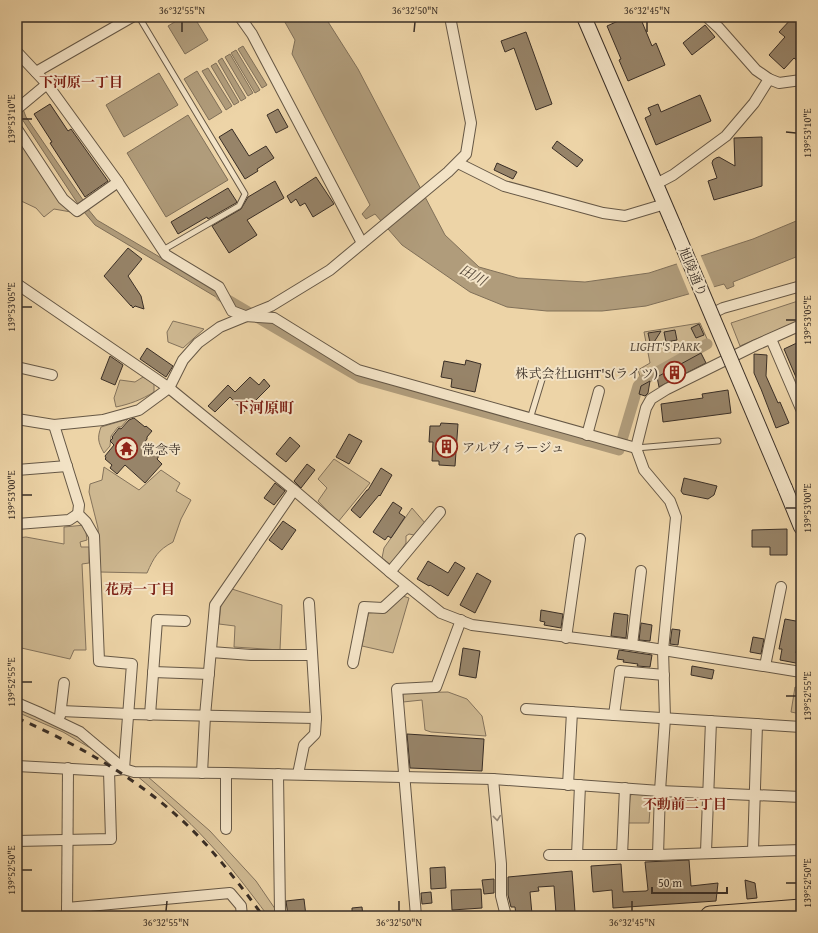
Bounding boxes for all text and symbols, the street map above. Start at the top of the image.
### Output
text: 36°32'55"N [159,3,205,18]
text: 36°32'50"N [392,3,438,18]
text: 36°32'45"N [624,3,670,18]
district label: 下河原一丁目 [39,72,123,92]
text: 139°53'10"E [4,94,19,144]
text: 139°53'10"E [800,108,815,158]
street label: 旭陵通り [674,244,712,300]
water label: 田川 [456,259,492,292]
text: 139°53'05"E [4,282,19,332]
text: 139°53'05"E [800,295,815,345]
park label: LIGHT'S PARK [629,337,701,356]
building icon: 株式会社LIGHT'S(ライツ) [661,360,687,386]
place label: 株式会社LIGHT'S(ライツ) [515,364,658,383]
district label: 下河原町 [234,397,294,418]
building icon: アルヴィラージュ [433,434,459,460]
temple icon: 常念寺 [114,436,140,462]
place label: アルヴィラージュ [462,438,564,457]
place label: 常念寺 [142,440,181,459]
text: 139°53'00"E [4,470,19,520]
text: 139°53'00"E [800,483,815,533]
district label: 花房一丁目 [105,579,175,599]
text: 139°52'55"E [4,657,19,707]
text: 139°52'55"E [800,671,815,721]
district label: 不動前二丁目 [643,794,727,814]
one-way arrow [492,815,501,821]
text: 139°52'50"E [4,845,19,895]
text: 139°52'50"E [800,858,815,908]
scale bar [652,869,727,895]
text: 50 m [658,874,682,891]
text: 36°32'55"N [143,915,189,930]
text: 36°32'50"N [376,915,422,930]
text: 36°32'45"N [609,915,655,930]

